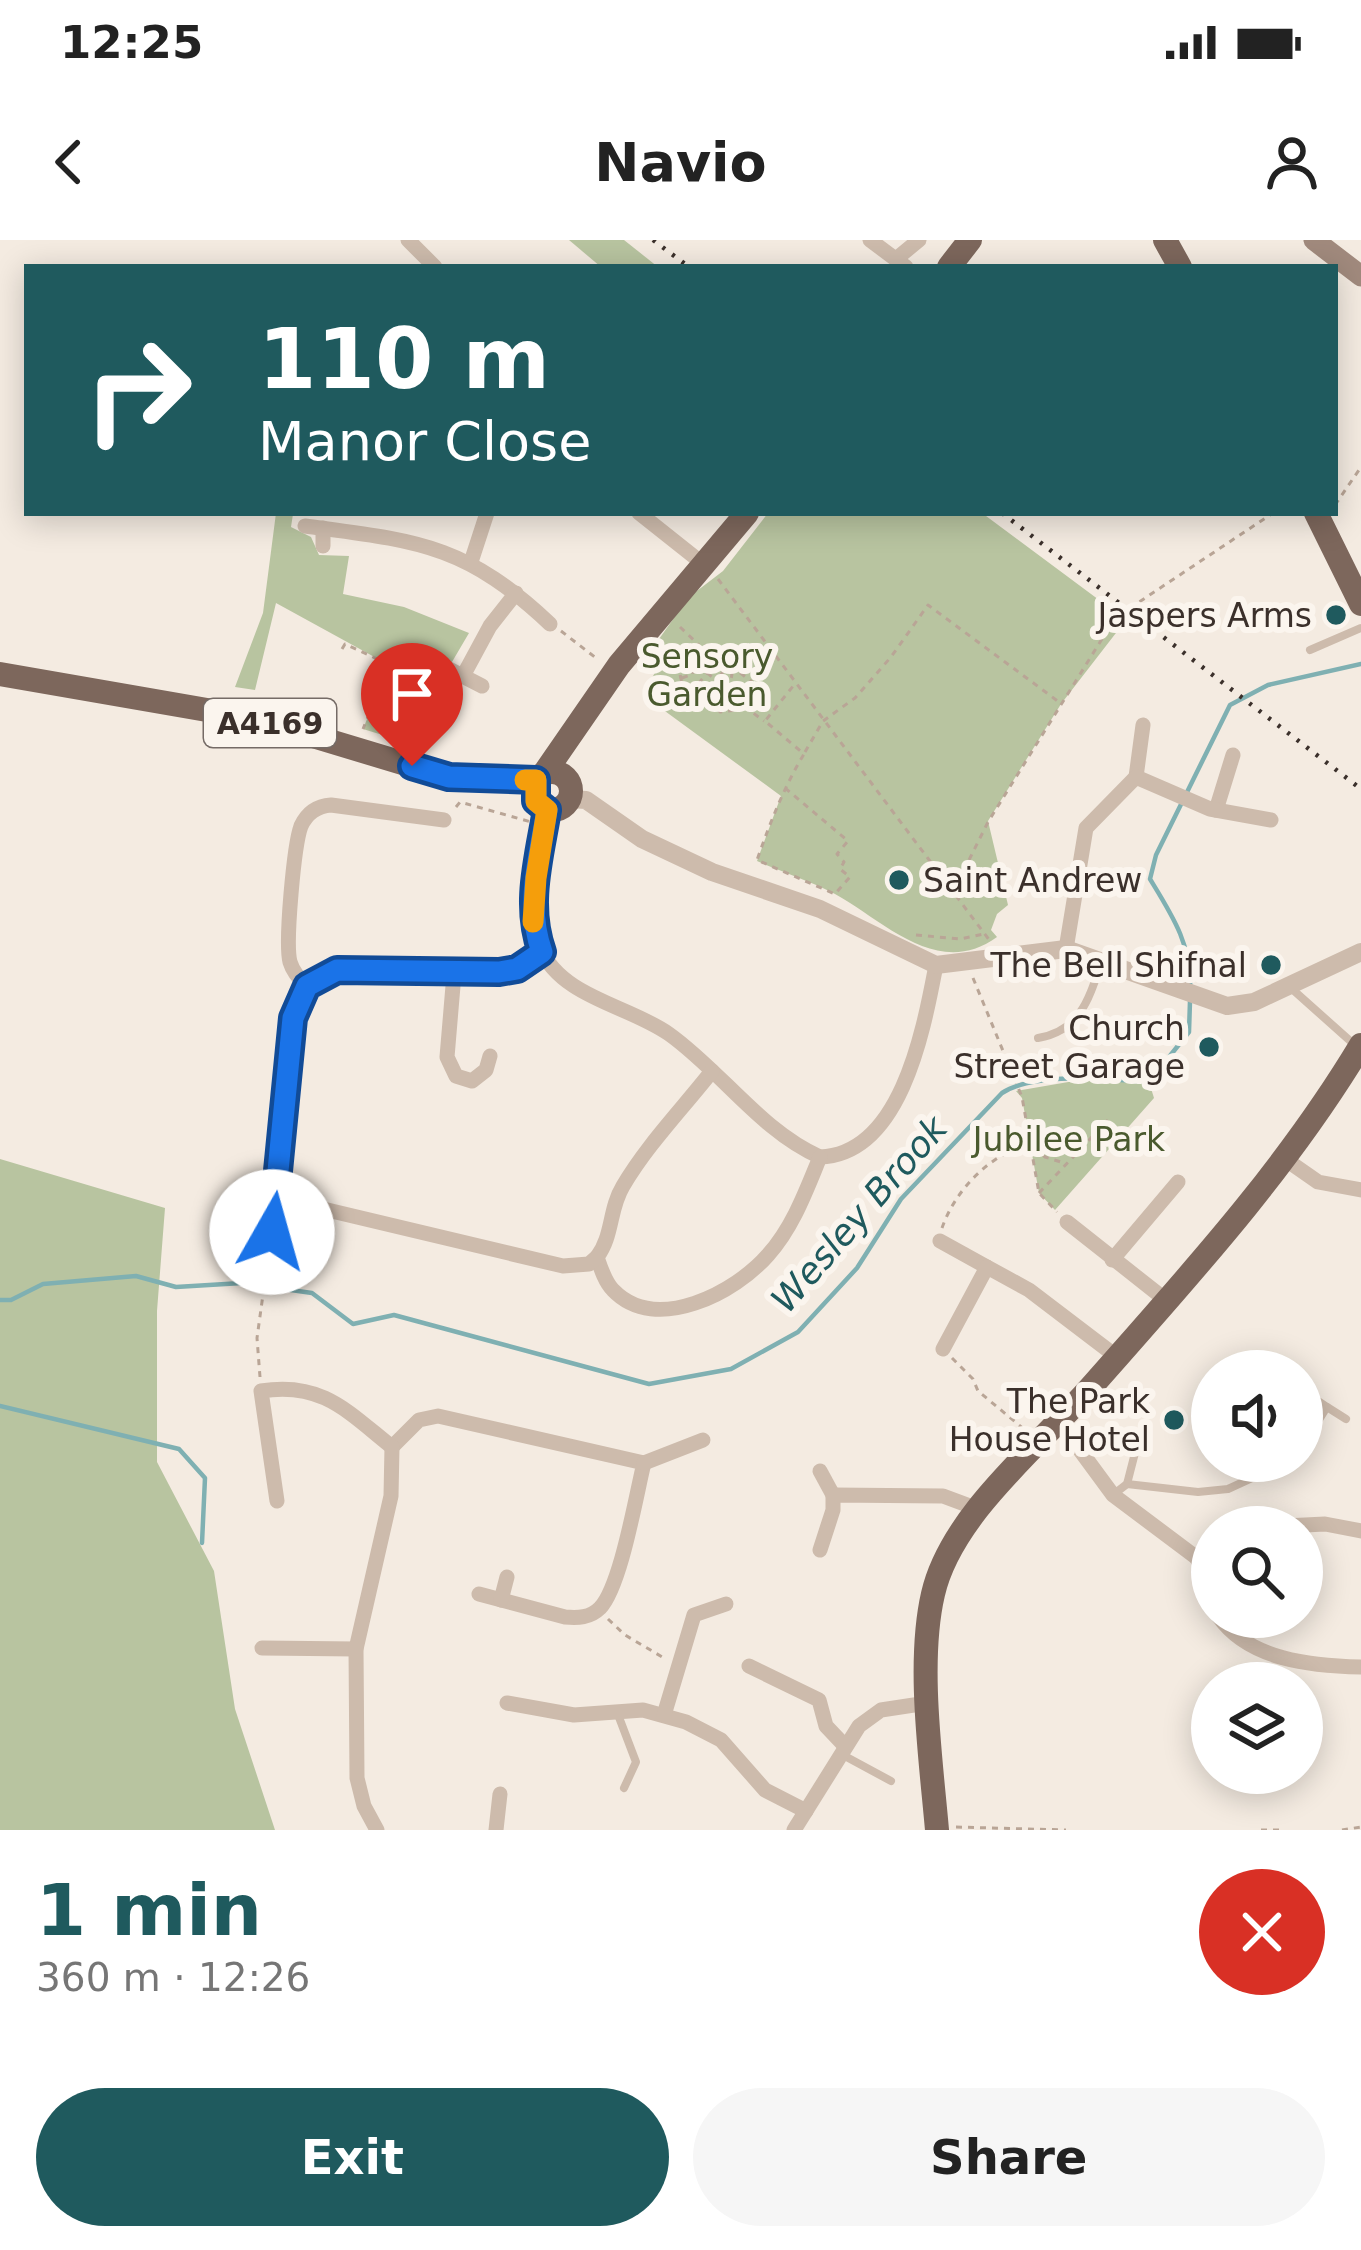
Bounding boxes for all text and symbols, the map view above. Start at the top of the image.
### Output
text: 12:25 [60,16,203,69]
icon: back [36,129,102,195]
icon: person [1259,129,1325,195]
text: Navio [594,131,767,194]
text: 110 m [258,310,550,408]
icon: right [60,312,216,468]
text: Manor Close [258,410,591,473]
place label: Jaspers Arms [1095,596,1312,635]
marker: Jaspers Arms [1323,602,1349,628]
park label: Sensory Garden [641,637,773,714]
pin [361,643,463,766]
icon: arrive [379,661,445,727]
road number: A4169 [204,699,336,747]
place label: Saint Andrew [923,861,1142,900]
marker: Saint Andrew [886,867,912,893]
place label: The Bell Shifnal [989,946,1247,985]
marker: The Bell Shifnal [1258,952,1284,978]
place label: Church Street Garage [953,1009,1185,1086]
marker: Church Street Garage [1196,1034,1222,1060]
water label: Wesley Brook [763,1106,957,1320]
park label: Jubilee Park [971,1120,1166,1159]
position arrow [209,1169,335,1295]
map controls [1191,1350,1323,1794]
button: sound [1191,1350,1323,1482]
place label: The Park House Hotel [949,1382,1151,1459]
marker: The Park House Hotel [1161,1407,1187,1433]
button: search [1191,1506,1323,1638]
button: layers [1191,1662,1323,1794]
text: 1 min [36,1868,262,1952]
button: close [1199,1869,1325,1995]
text: 360 m · 12:26 [36,1955,310,2000]
button: Exit [36,2088,669,2226]
button: Share [693,2088,1325,2226]

